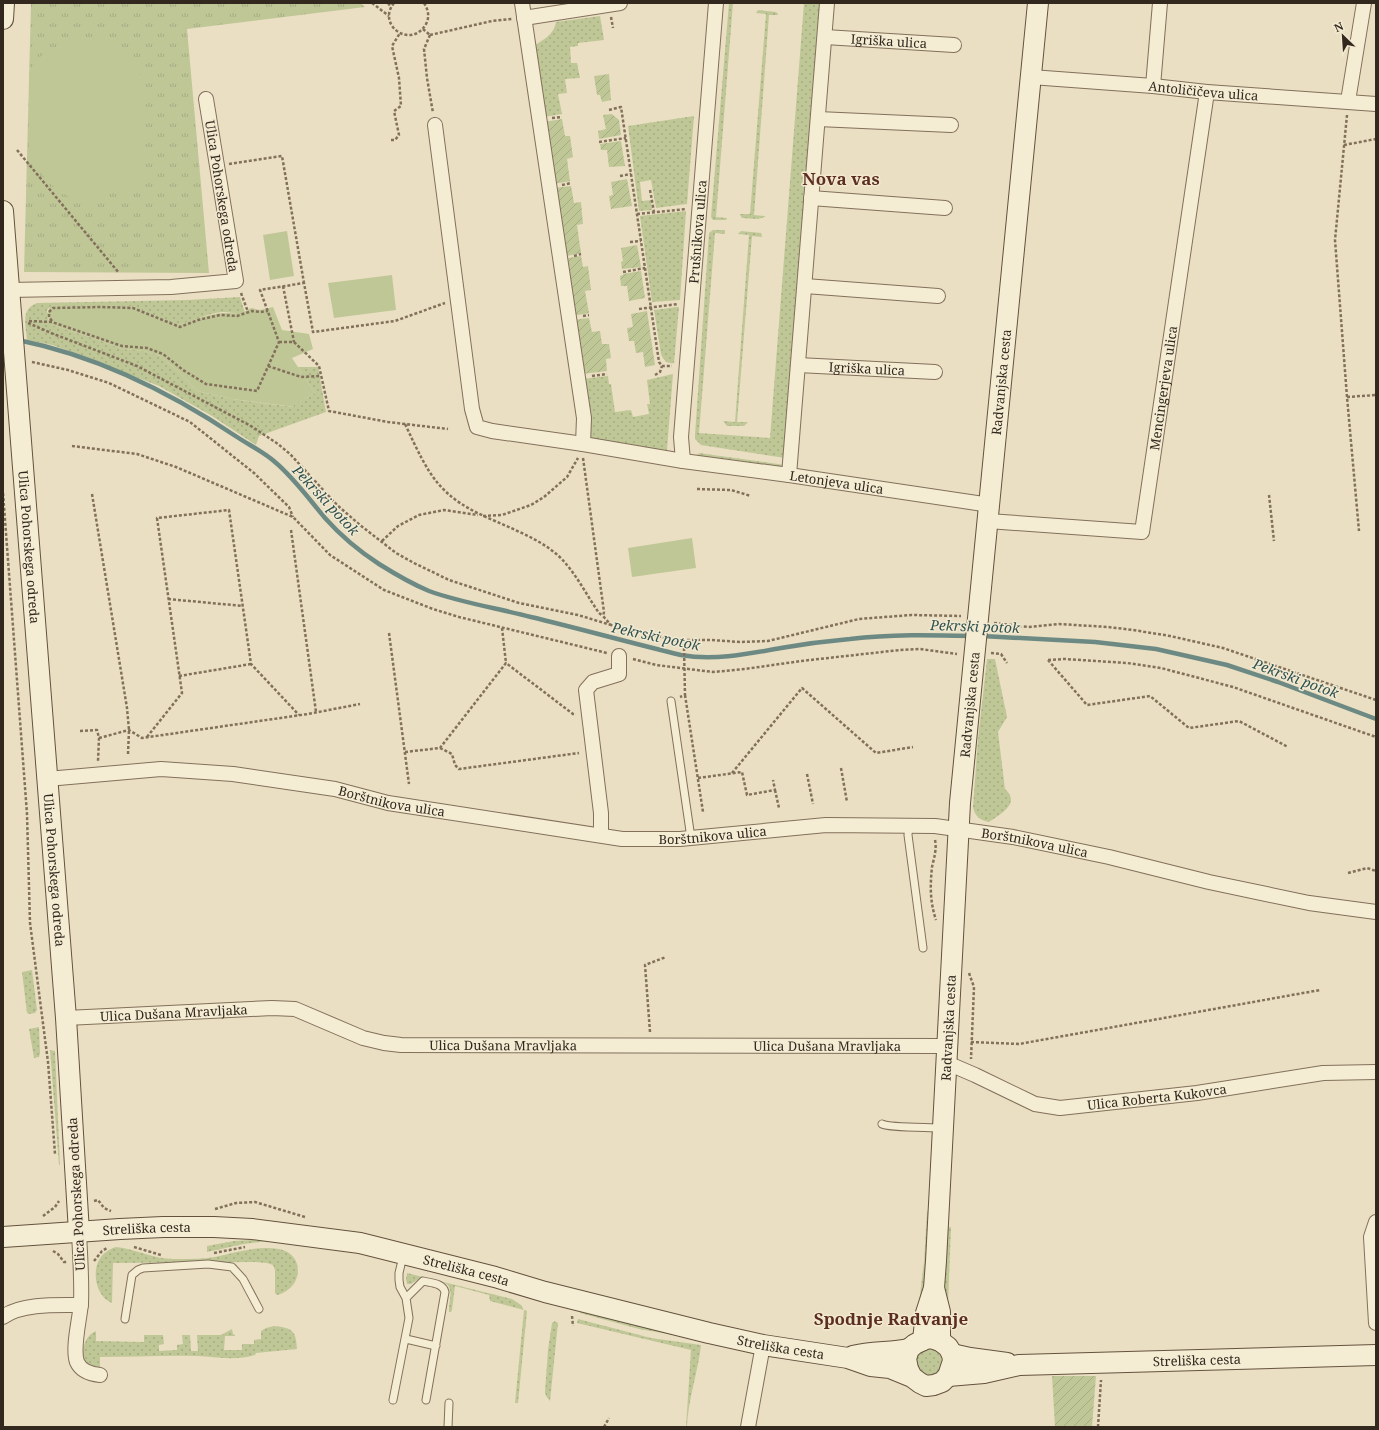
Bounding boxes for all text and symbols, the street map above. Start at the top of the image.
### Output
north arrow [1323,16,1363,56]
text: N [1331,18,1346,35]
street label: Igriška ulica [850,30,928,52]
street label: Antoličičeva ulica [1148,77,1259,105]
street label: Ulica Pohorskega odreda [201,119,243,273]
district label: Nova vas [802,167,880,190]
street label: Prušnikova ulica [684,179,711,284]
street label: Mencingerjeva ulica [1145,324,1181,452]
street label: Radvanjska cesta [987,328,1015,436]
street label: Igriška ulica [828,358,906,379]
water label: Pekrski potok [288,460,364,540]
street label: Letonjeva ulica [788,466,885,498]
street label: Ulica Pohorskega odreda [14,470,44,624]
water label: Pekrski potok [929,615,1021,637]
water label: Pekrski potok [609,617,703,655]
street label: Radvanjska cesta [955,651,984,758]
water label: Pekrski potok [1250,653,1342,703]
street label: Borštnikova ulica [337,781,446,821]
street label: Ulica Pohorskega odreda [39,793,69,947]
street label: Borštnikova ulica [658,822,767,848]
street label: Borštnikova ulica [980,824,1090,861]
street label: Radvanjska cesta [936,974,960,1081]
street label: Ulica Dušana Mravljaka [100,1000,248,1025]
street label: Ulica Dušana Mravljaka [429,1036,577,1054]
street label: Ulica Dušana Mravljaka [753,1037,901,1055]
street label: Ulica Roberta Kukovca [1086,1079,1228,1114]
street label: Ulica Pohorskega odreda [63,1117,89,1271]
street label: Streliška cesta [102,1218,191,1239]
street label: Streliška cesta [421,1250,512,1290]
district label: Spodnje Radvanje [814,1307,968,1330]
street label: Streliška cesta [735,1331,826,1363]
street label: Streliška cesta [1153,1350,1241,1370]

